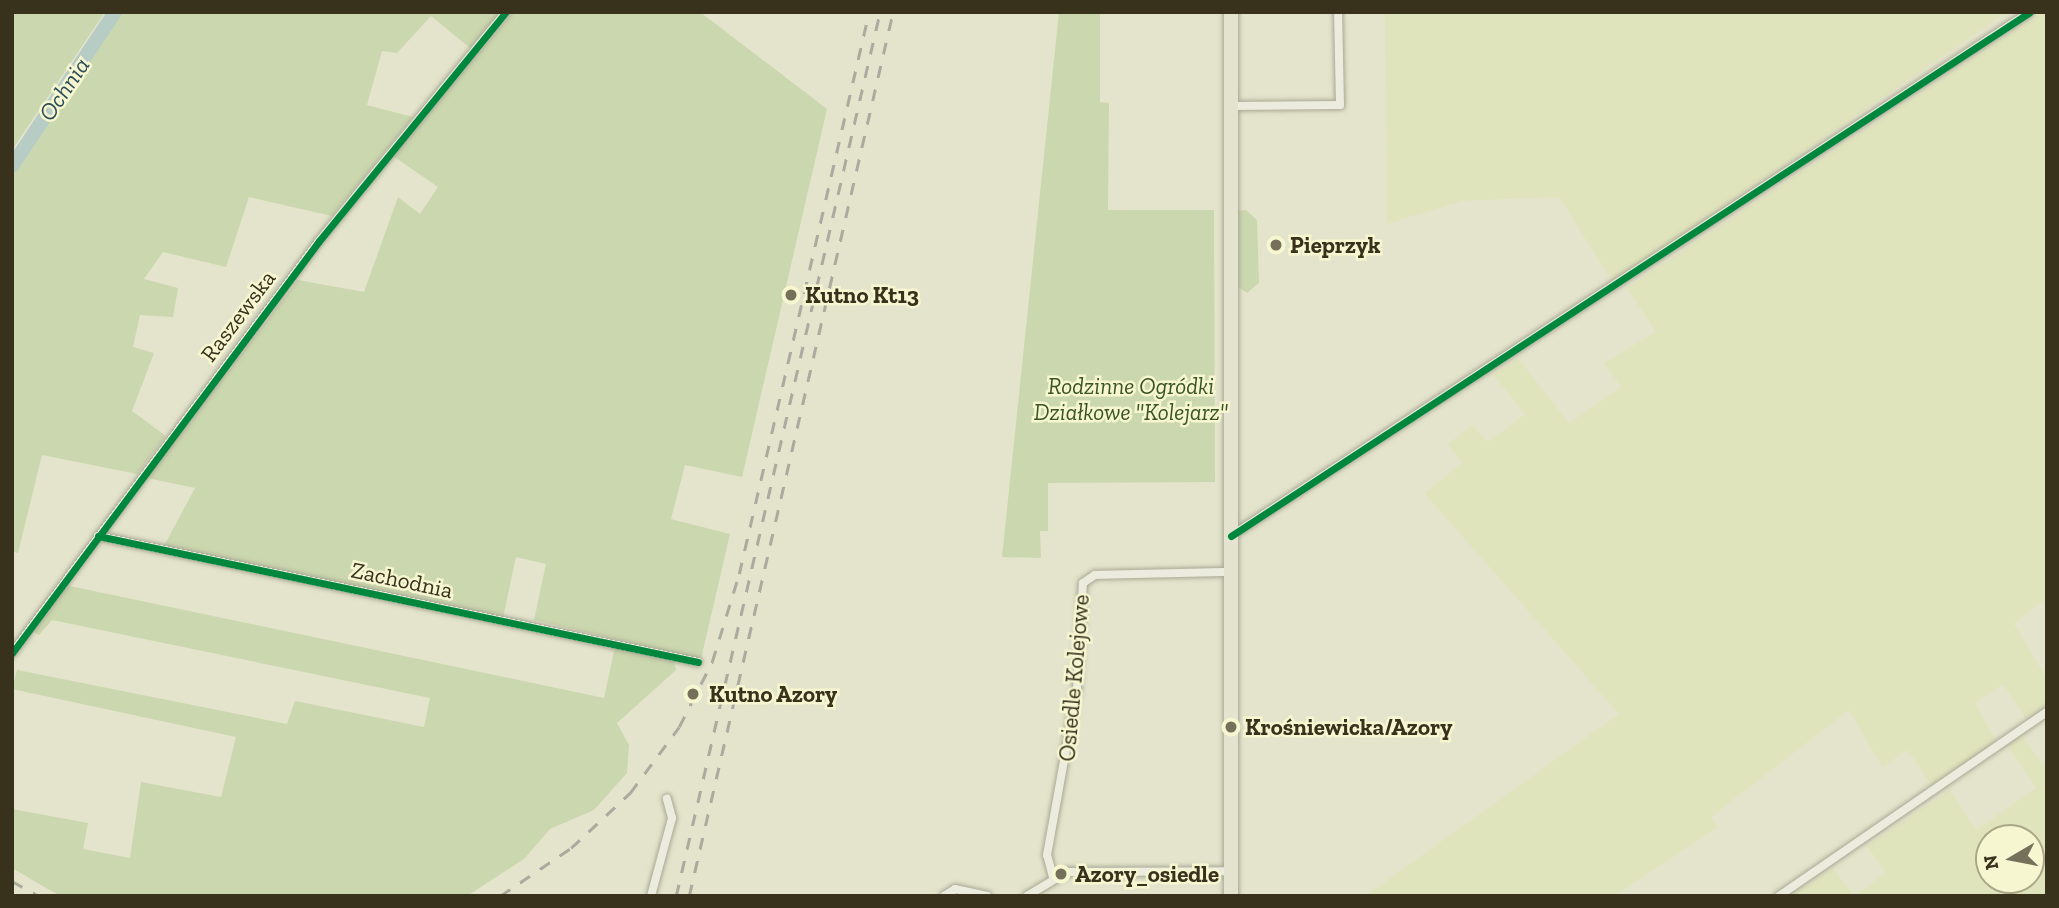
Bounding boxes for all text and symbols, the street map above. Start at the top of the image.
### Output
water label: Ochnia [32,52,96,126]
place label: Pieprzyk [1290,231,1380,259]
marker: Pieprzyk [1268,237,1284,253]
street label: Raszewska [195,265,281,367]
place label: Kutno Kt13 [805,281,919,309]
marker: Kutno Kt13 [783,287,799,303]
park label: Rodzinne Ogródki Działkowe "Kolejarz" [1034,372,1228,426]
street label: Zachodnia [349,556,455,604]
street label: Osiedle Kolejowe [1053,593,1095,763]
place label: Kutno Azory [709,680,838,708]
marker: Kutno Azory [683,684,703,704]
place label: Krośniewicka/Azory [1245,713,1452,741]
marker: Krośniewicka/Azory [1223,719,1239,735]
north arrow [1975,824,2045,894]
text: N [1978,853,2003,872]
place label: Azory_osiedle [1075,860,1219,888]
marker: Azory_osiedle [1053,866,1069,882]

